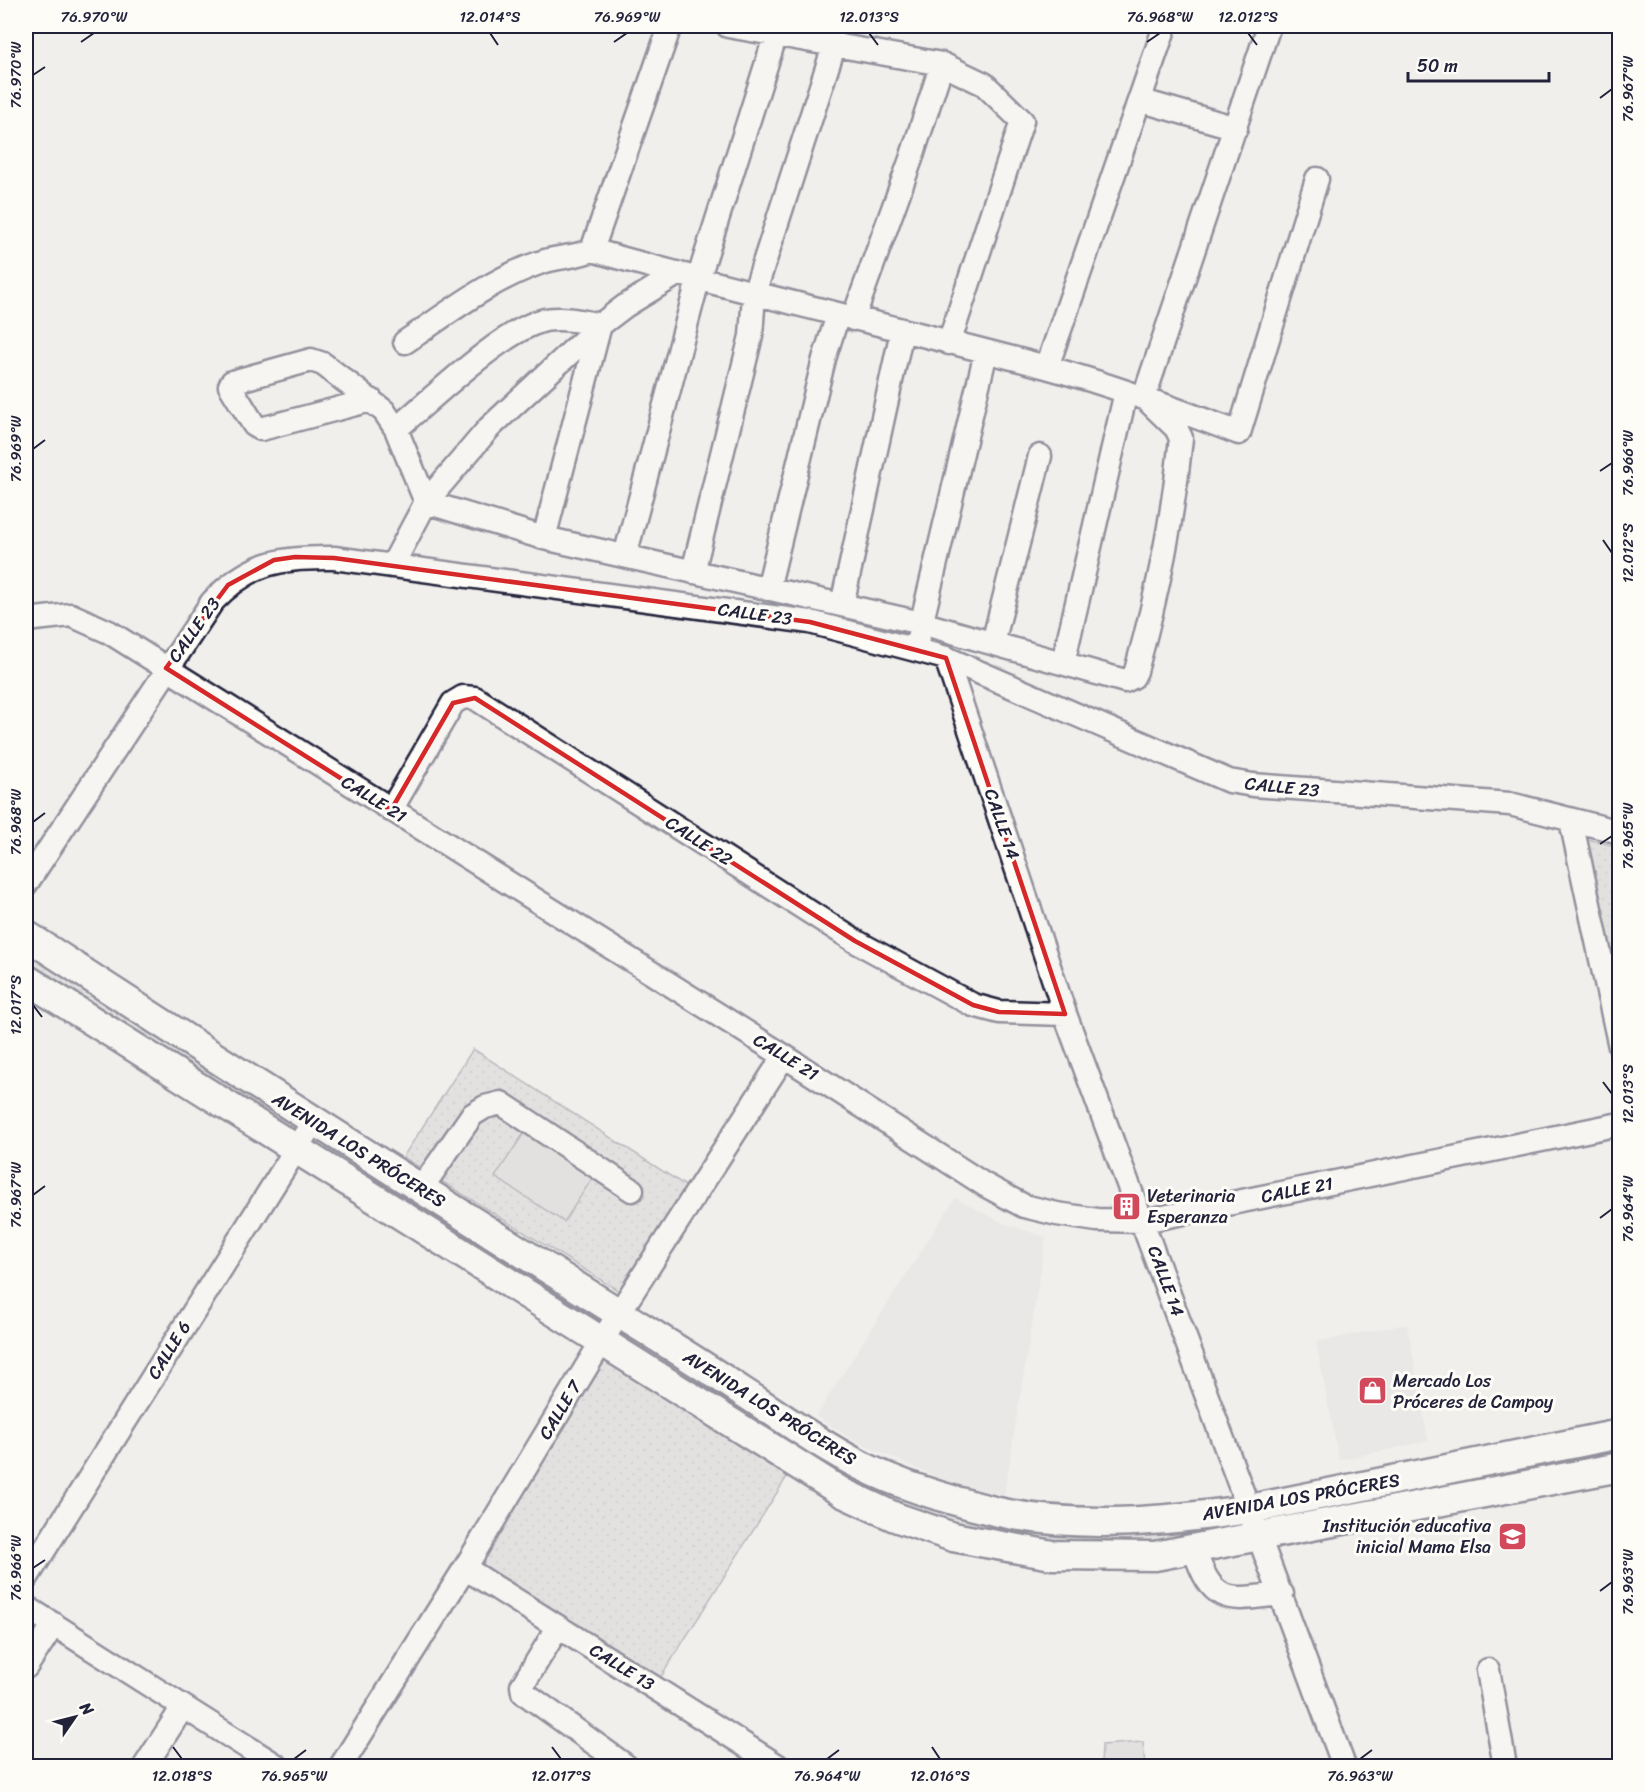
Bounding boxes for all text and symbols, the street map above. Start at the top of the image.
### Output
text: 76.970°W [61,4,128,30]
text: 12.014°S [460,4,521,30]
text: 76.969°W [594,4,661,30]
text: 12.013°S [839,4,899,30]
text: 76.968°W [1127,4,1194,30]
text: 12.012°S [1218,4,1279,30]
text: 76.970°W [3,41,29,108]
scale bar [1408,45,1549,83]
text: 50 m [1417,50,1458,82]
text: 76.967°W [1615,56,1641,122]
text: 76.969°W [3,415,29,482]
text: 76.966°W [1615,430,1641,496]
text: 12.012°S [1615,522,1641,583]
street label: CALLE 23 [159,590,229,670]
street label: CALLE 23 [716,593,794,635]
street label: CALLE 21 [335,766,413,832]
street label: CALLE 23 [1243,767,1321,807]
street label: CALLE 14 [975,784,1029,864]
text: 76.968°W [3,788,29,855]
text: 76.965°W [1615,802,1641,869]
street label: CALLE 22 [659,807,739,875]
text: 12.017°S [3,974,29,1035]
street label: CALLE 21 [747,1024,825,1090]
text: 12.013°S [1615,1064,1641,1124]
street label: AVENIDA LOS PRÓCERES [265,1083,452,1217]
text: 76.967°W [3,1162,29,1228]
street label: CALLE 21 [1258,1167,1336,1213]
text: 76.964°W [1615,1175,1641,1242]
place label: Veterinaria Esperanza [1147,1180,1235,1233]
building icon: Veterinaria Esperanza [1110,1190,1142,1222]
street label: CALLE 14 [1138,1241,1194,1321]
street label: CALLE 6 [138,1314,200,1386]
street label: AVENIDA LOS PRÓCERES [676,1341,863,1475]
place label: Mercado Los Próceres de Campoy [1393,1365,1554,1418]
street label: CALLE 7 [530,1373,591,1446]
shop icon: Mercado Los Próceres de Campoy [1356,1375,1388,1407]
street label: AVENIDA LOS PRÓCERES [1199,1464,1402,1530]
place label: Institución educativa inicial Mama Elsa [1322,1510,1492,1563]
school or university icon: Institución educativa inicial Mama Elsa [1496,1520,1528,1552]
text: 76.966°W [3,1535,29,1601]
text: 76.963°W [1615,1549,1641,1615]
street label: CALLE 13 [583,1634,661,1700]
north arrow [45,1687,105,1747]
text: N [71,1695,102,1722]
text: 12.018°S [152,1763,213,1789]
text: 76.965°W [261,1763,328,1789]
text: 12.017°S [531,1763,592,1789]
text: 76.964°W [794,1763,861,1789]
text: 12.016°S [910,1763,971,1789]
text: 76.963°W [1327,1763,1393,1789]

